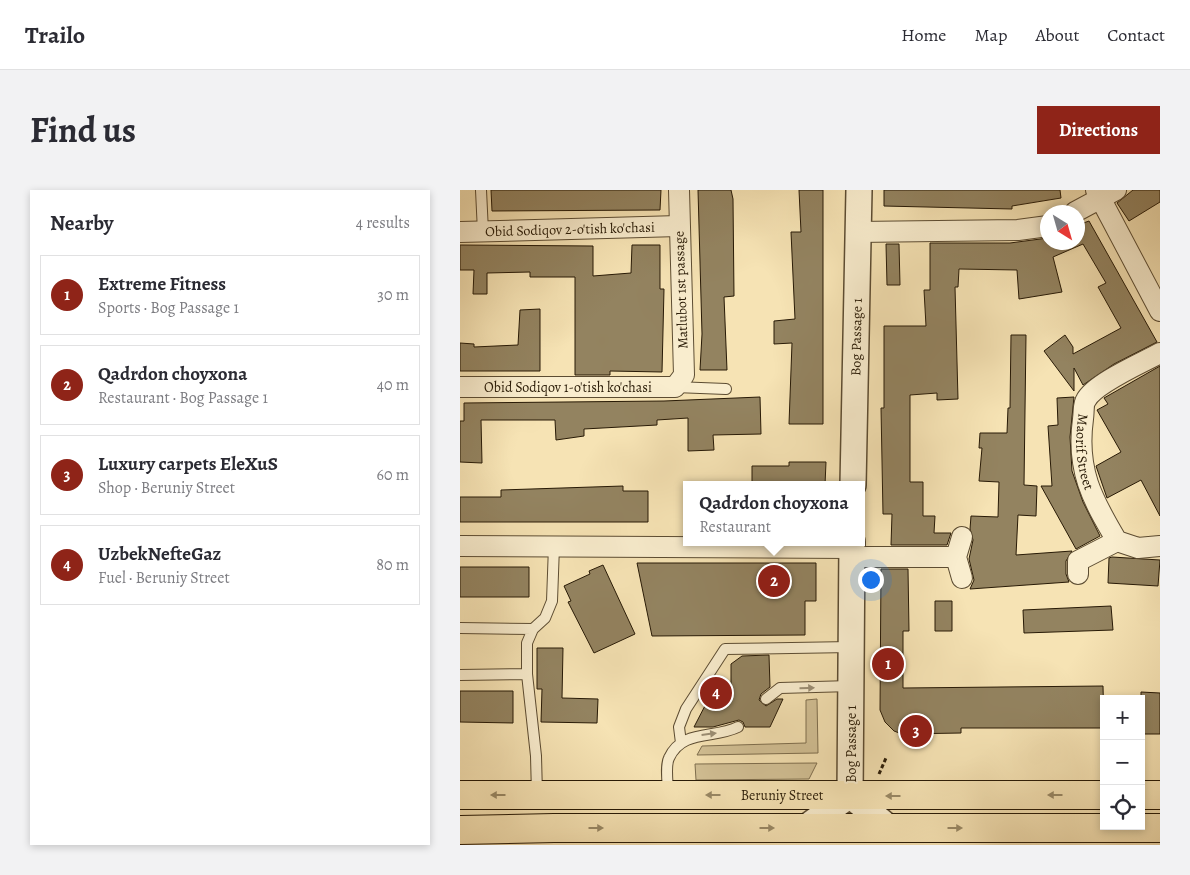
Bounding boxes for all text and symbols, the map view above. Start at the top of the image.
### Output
text: Trailo [25,19,85,51]
text: Home [901,23,946,47]
text: Map [974,23,1007,47]
text: About [1035,23,1079,47]
text: Contact [1107,23,1165,47]
text: Find us [30,106,136,154]
button: Directions [1037,106,1160,154]
north arrow [1040,205,1085,250]
text: Nearby [50,209,113,237]
text: 4 results [356,212,410,234]
street label: Obid Sodiqov 2-o'tish ko'chasi [485,217,655,241]
street label: Matlubot 1st passage [669,231,693,349]
text: Extreme Fitness [98,271,226,297]
text: 1 [64,284,70,306]
text: 30 m [377,284,409,306]
text: Sports · Bog Passage 1 [98,297,239,319]
street label: Bog Passage 1 [846,298,866,376]
text: Qadrdon choyxona [98,361,247,387]
text: 2 [63,374,71,396]
text: 40 m [377,374,409,396]
street label: Obid Sodiqov 1-o'tish ko'chasi [484,378,652,397]
text: Restaurant · Bog Passage 1 [98,387,268,409]
street label: Maorif Street [1072,413,1099,493]
text: Luxury carpets EleXuS [98,451,278,477]
text: 3 [64,464,70,486]
text: 60 m [377,464,409,486]
text: Shop · Beruniy Street [98,477,235,499]
popup [683,481,865,546]
text: Qadrdon choyxona [699,490,849,516]
text: Restaurant [699,516,771,538]
text: UzbekNefteGaz [98,541,221,567]
text: 4 [63,554,71,576]
text: 80 m [376,554,409,576]
pin: 2 [758,562,790,600]
text: Fuel · Beruniy Street [98,567,230,589]
your location [858,567,884,593]
pin: 1 [872,645,904,683]
pin: 4 [700,674,732,712]
one-way arrow [799,683,815,691]
map controls [1100,695,1145,830]
button: + [1100,695,1145,740]
street label: Bog Passage 1 [842,705,861,783]
pin: 3 [900,712,932,750]
one-way arrow [701,730,717,738]
button: − [1100,740,1145,785]
button: locate [1100,785,1145,830]
street label: Beruniy Street [741,786,824,805]
one-way arrow [489,791,505,799]
one-way arrow [704,791,720,799]
one-way arrow [1047,791,1063,799]
one-way arrow [884,792,900,800]
one-way arrow [588,824,604,832]
one-way arrow [759,824,775,832]
one-way arrow [948,824,964,832]

